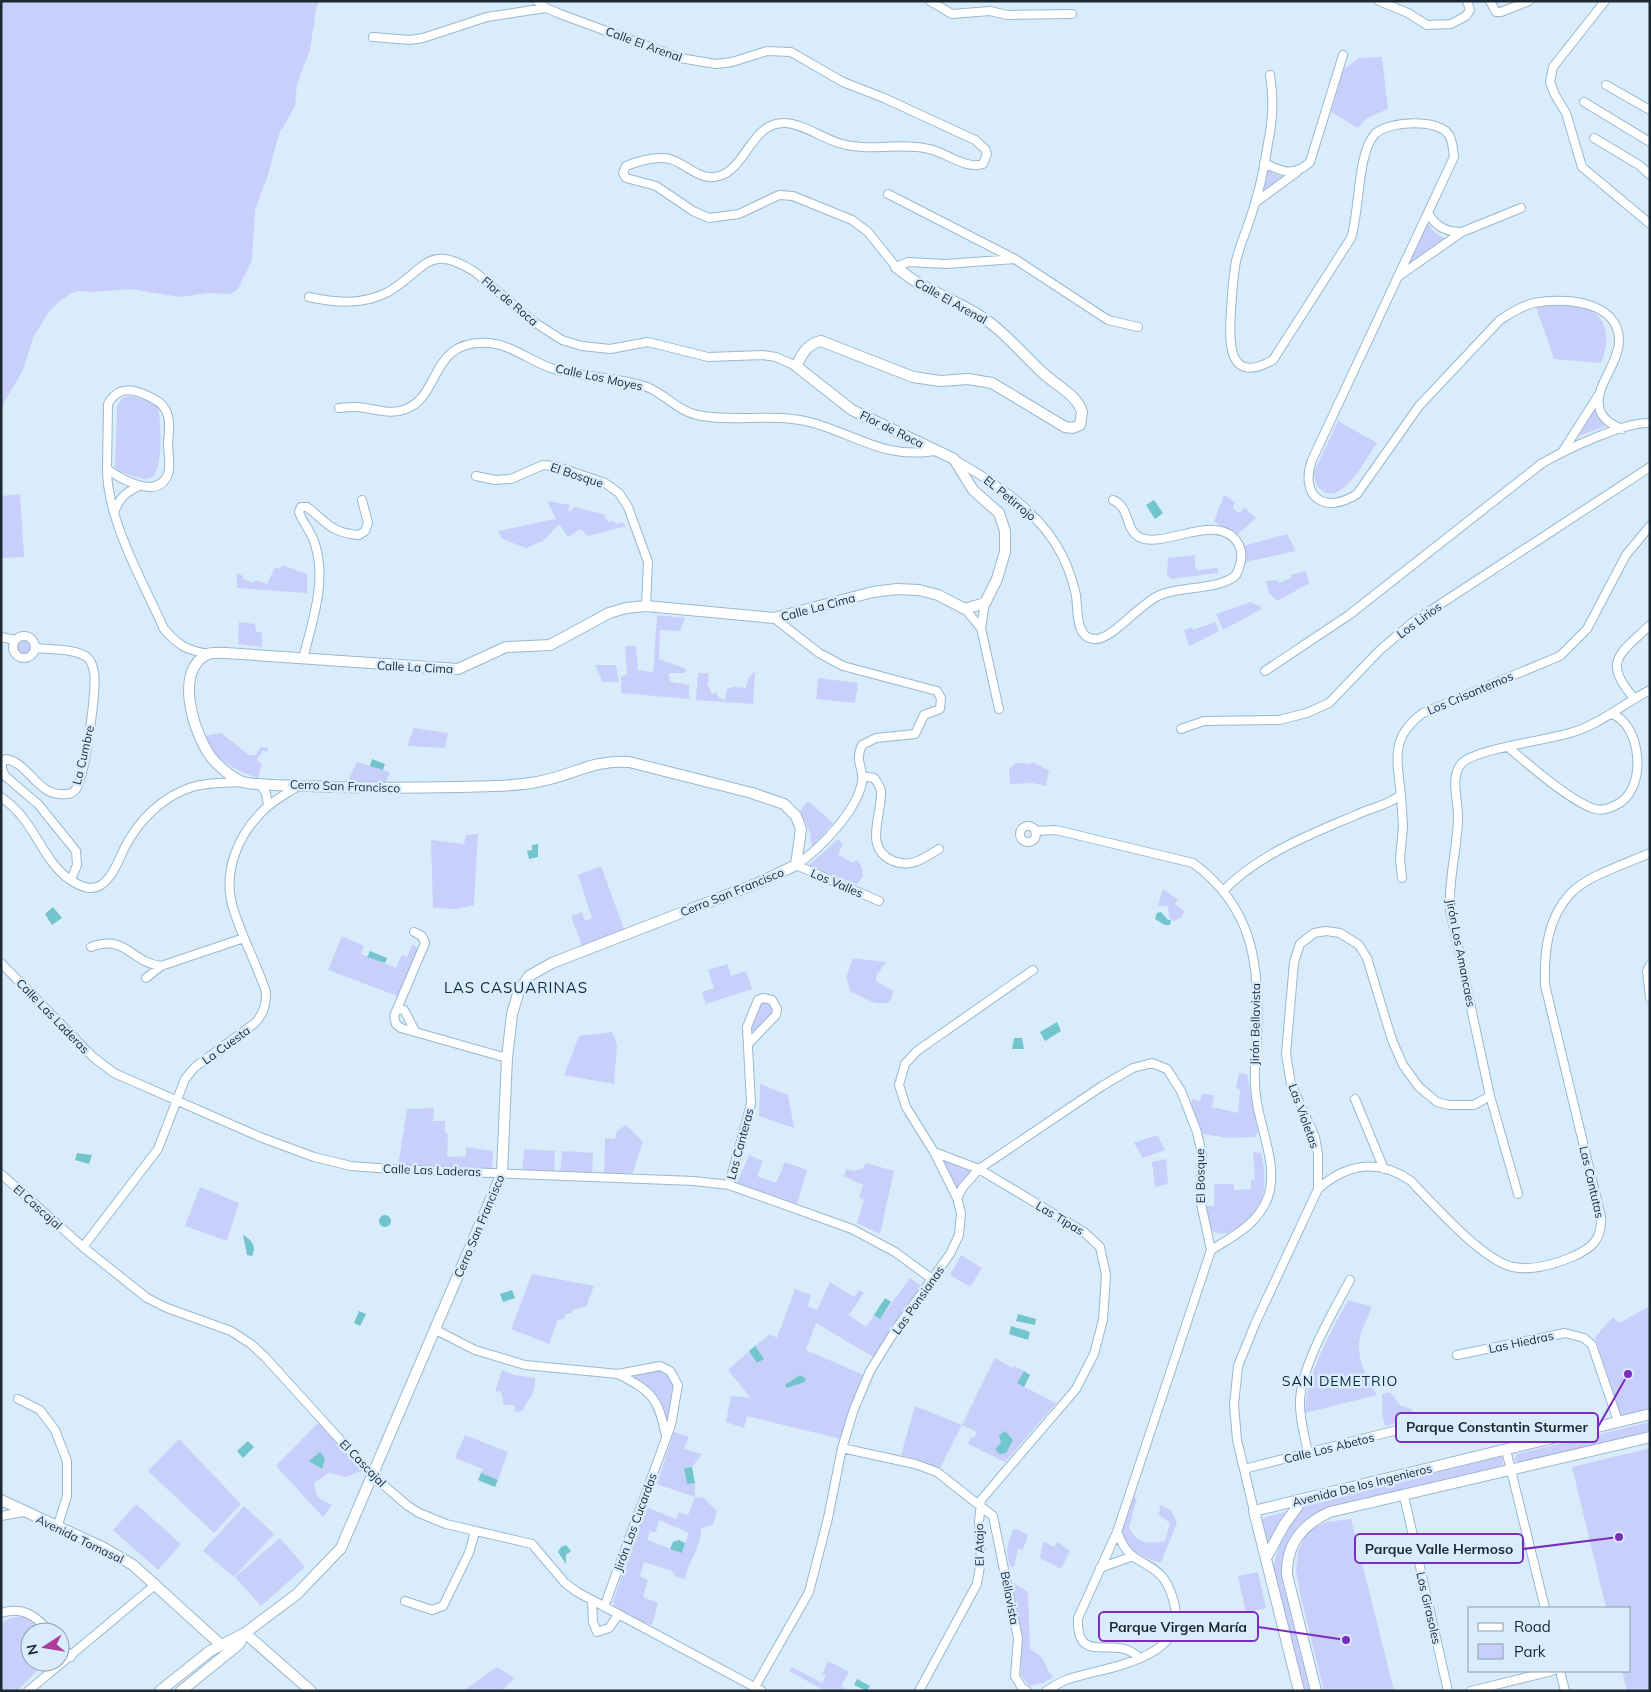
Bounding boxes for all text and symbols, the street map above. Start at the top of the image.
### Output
street label: Calle El Arenal [604,23,684,65]
street label: Flor de Roca [479,273,541,329]
street label: Calle El Arenal [912,275,990,327]
street label: Calle Los Moyes [554,360,644,394]
street label: Flor de Roca [858,407,926,451]
street label: El Bosque [549,459,605,491]
street label: EL Petirrojo [981,472,1039,524]
street label: Calle La Cima [779,590,857,624]
street label: Los Lirios [1394,599,1444,641]
street label: Calle La Cima [377,658,453,676]
street label: Los Crisantemos [1425,668,1515,718]
street label: La Cumbre [69,724,97,786]
street label: Cerro San Francisco [290,777,401,795]
street label: Cerro San Francisco [678,864,786,920]
street label: Los Valles [809,865,866,901]
street label: Jirón Los Amancaes [1443,898,1479,1008]
street label: Calle Las Laderas [13,975,93,1057]
district label: LAS CASUARINAS [444,978,588,997]
street label: Jirón Bellavista [1247,983,1263,1065]
street label: La Cuesta [199,1023,253,1067]
street label: Las Violetas [1285,1082,1323,1150]
street label: Las Canteras [723,1107,757,1181]
street label: Las Cantutas [1576,1144,1608,1220]
street label: El Bosque [1192,1149,1208,1203]
street label: Calle Las Laderas [383,1161,481,1179]
street label: Cerro San Francisco [451,1172,508,1280]
street label: El Cascajal [11,1181,65,1233]
street label: Las Tipas [1033,1198,1087,1238]
street label: Las Ponsianas [889,1263,947,1337]
street label: Las Hiedras [1487,1328,1555,1356]
district label: SAN DEMETRIO [1282,1372,1398,1390]
callout: Parque Constantin Sturmer [1396,1413,1598,1442]
text: Parque Constantin Sturmer [1406,1418,1588,1436]
street label: Calle Los Abetos [1282,1430,1376,1466]
street label: El Cascajal [337,1436,389,1490]
street label: Avenida De los Ingenieros [1291,1460,1434,1510]
street label: Jirón Las Cucardas [610,1471,660,1573]
street label: Avenida Tomasal [34,1511,126,1567]
street label: El Atajo [971,1523,987,1567]
callout: Parque Valle Hermoso [1355,1534,1523,1563]
text: Parque Valle Hermoso [1365,1540,1513,1558]
street label: Bellavista [997,1570,1023,1626]
street label: Los Girasoles [1413,1570,1445,1646]
legend [1468,1607,1631,1672]
callout: Parque Virgen María [1099,1612,1258,1641]
text: Road [1514,1617,1551,1636]
text: Parque Virgen María [1109,1618,1247,1636]
north arrow [20,1622,70,1672]
text: Park [1514,1642,1546,1661]
text: N [22,1643,42,1657]

